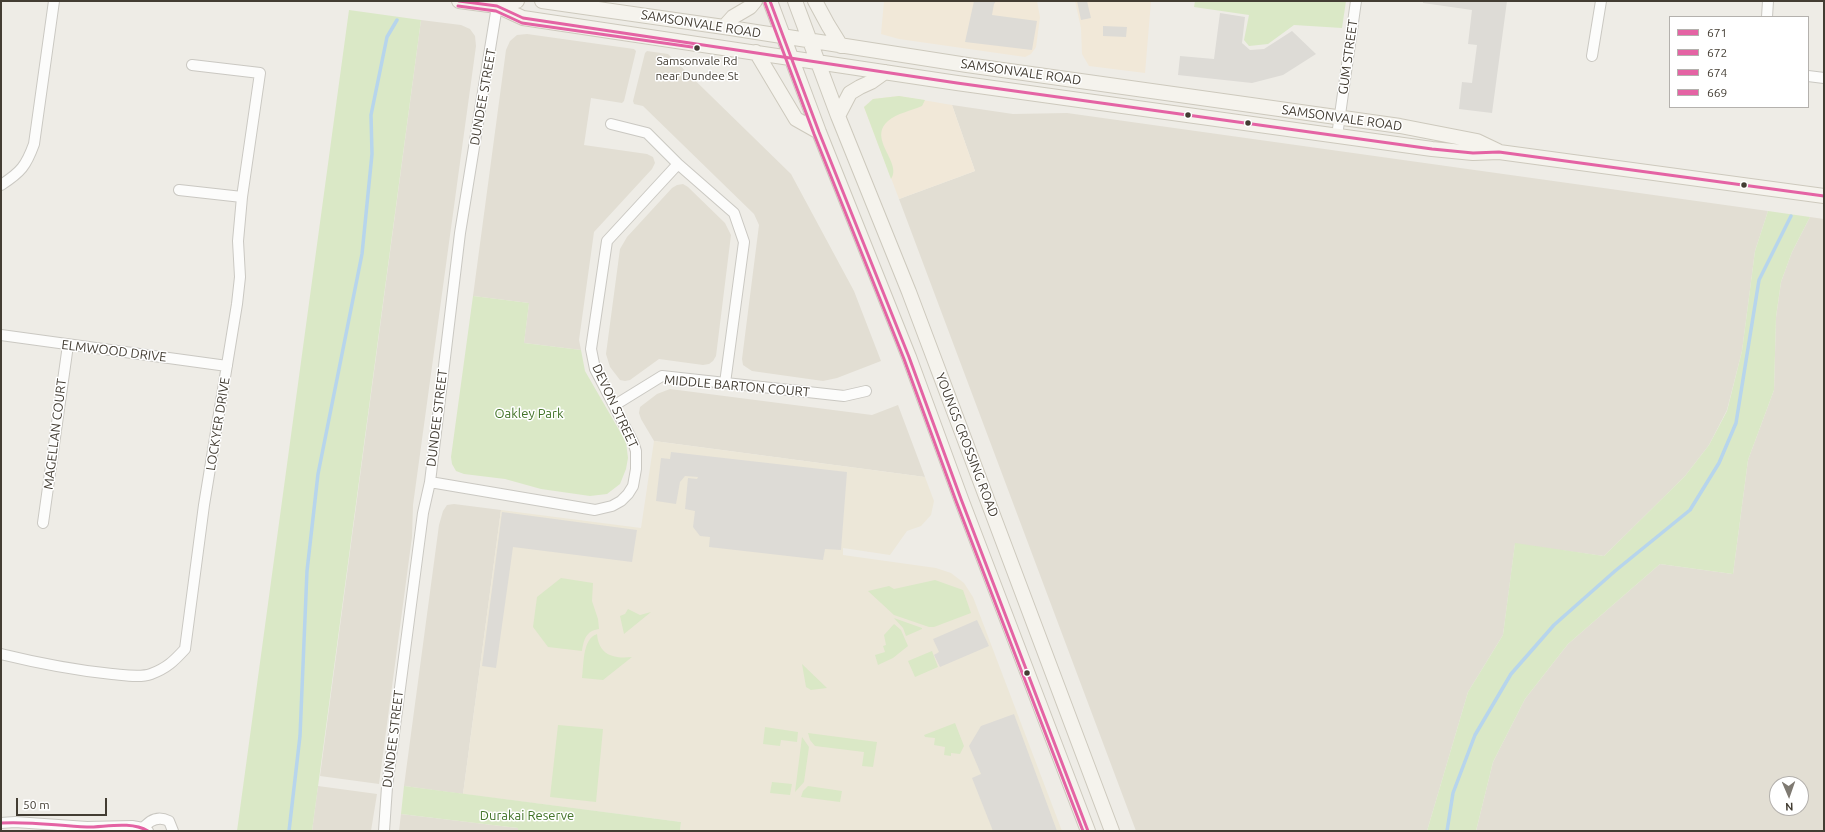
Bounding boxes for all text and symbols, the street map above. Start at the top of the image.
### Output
street label: SAMSONVALE ROAD [640,7,762,41]
legend [1669,16,1809,108]
street label: GUM STREET [1335,18,1361,96]
text: 671 [1707,26,1727,39]
marker: Samsonvale Rd near Dundee St [692,43,702,53]
text: 672 [1707,46,1727,59]
street label: DUNDEE STREET [467,47,499,147]
place label: Samsonvale Rd near Dundee St [655,54,739,82]
street label: SAMSONVALE ROAD [960,56,1082,88]
text: 674 [1707,66,1727,79]
text: 669 [1707,86,1727,99]
street label: SAMSONVALE ROAD [1281,102,1403,134]
unlabelled marker [1183,110,1193,120]
unlabelled marker [1243,118,1253,128]
unlabelled marker [1739,180,1749,190]
street label: ELMWOOD DRIVE [61,337,167,365]
street label: DEVON STREET [589,362,641,450]
street label: DUNDEE STREET [423,368,451,468]
street label: YOUNGS CROSSING ROAD [932,371,1002,519]
street label: MIDDLE BARTON COURT [664,372,810,400]
street label: LOCKYER DRIVE [203,376,233,472]
street label: MAGELLAN COURT [40,377,70,491]
park label: Oakley Park [495,406,563,422]
unlabelled marker [1022,668,1032,678]
street label: DUNDEE STREET [379,689,407,789]
north arrow [1769,776,1809,816]
scale bar [18,790,109,816]
text: 50 m [23,798,50,811]
text: N [1785,801,1794,813]
park label: Durakai Reserve [480,808,574,824]

